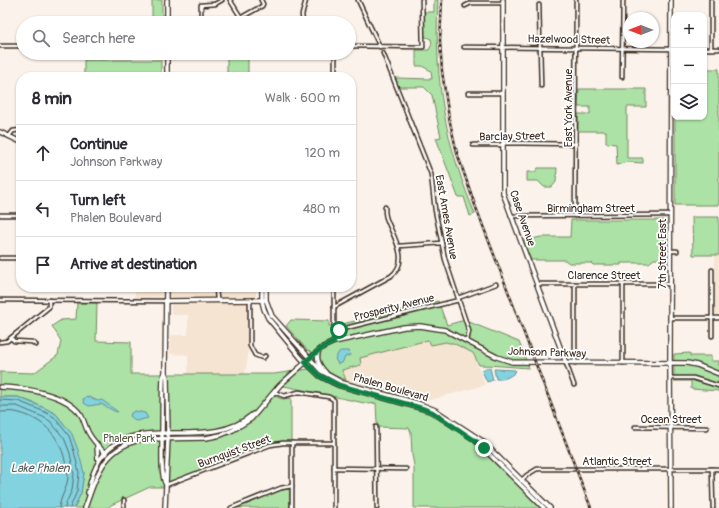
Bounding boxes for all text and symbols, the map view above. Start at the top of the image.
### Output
north arrow [623,12,659,48]
map controls [671,12,707,120]
button: + [671,12,707,48]
search box [16,16,356,60]
icon: search [30,27,52,49]
text: Search here [62,29,135,48]
street label: Hazelwood Street [528,32,611,47]
button: − [671,48,707,84]
street label: East York Avenue [562,68,575,147]
button: layers [671,84,707,120]
text: 8 min [32,88,72,109]
text: Walk · 600 m [265,90,340,106]
street label: Barclay Street [479,129,545,144]
text: Continue [70,135,128,154]
icon: ahead [32,142,54,164]
text: 120 m [304,145,340,161]
text: Johnson Parkway [70,154,162,170]
street label: East Ames Avenue [433,174,460,261]
street label: Case Avenue [507,188,538,248]
text: Turn left [70,191,126,210]
icon: left [32,198,54,220]
text: 480 m [303,201,340,217]
street label: Birmingham Street [547,202,635,215]
text: Phalen Boulevard [70,210,162,226]
street label: 7th Street East [656,218,669,289]
icon: arrive [32,254,54,276]
text: Arrive at destination [70,255,197,274]
street label: Clarence Street [568,269,641,282]
street label: Prosperity Avenue [353,291,436,324]
route start [330,321,348,339]
street label: Johnson Parkway [508,345,587,360]
street label: Phalen Boulevard [352,371,430,404]
street label: Ocean Street [640,413,702,426]
park label: Phalen Park [103,432,155,445]
street label: Burnquist Street [196,432,273,471]
route end [475,439,493,457]
street label: Atlantic Street [582,455,652,468]
water label: Lake Phalen [10,461,71,476]

